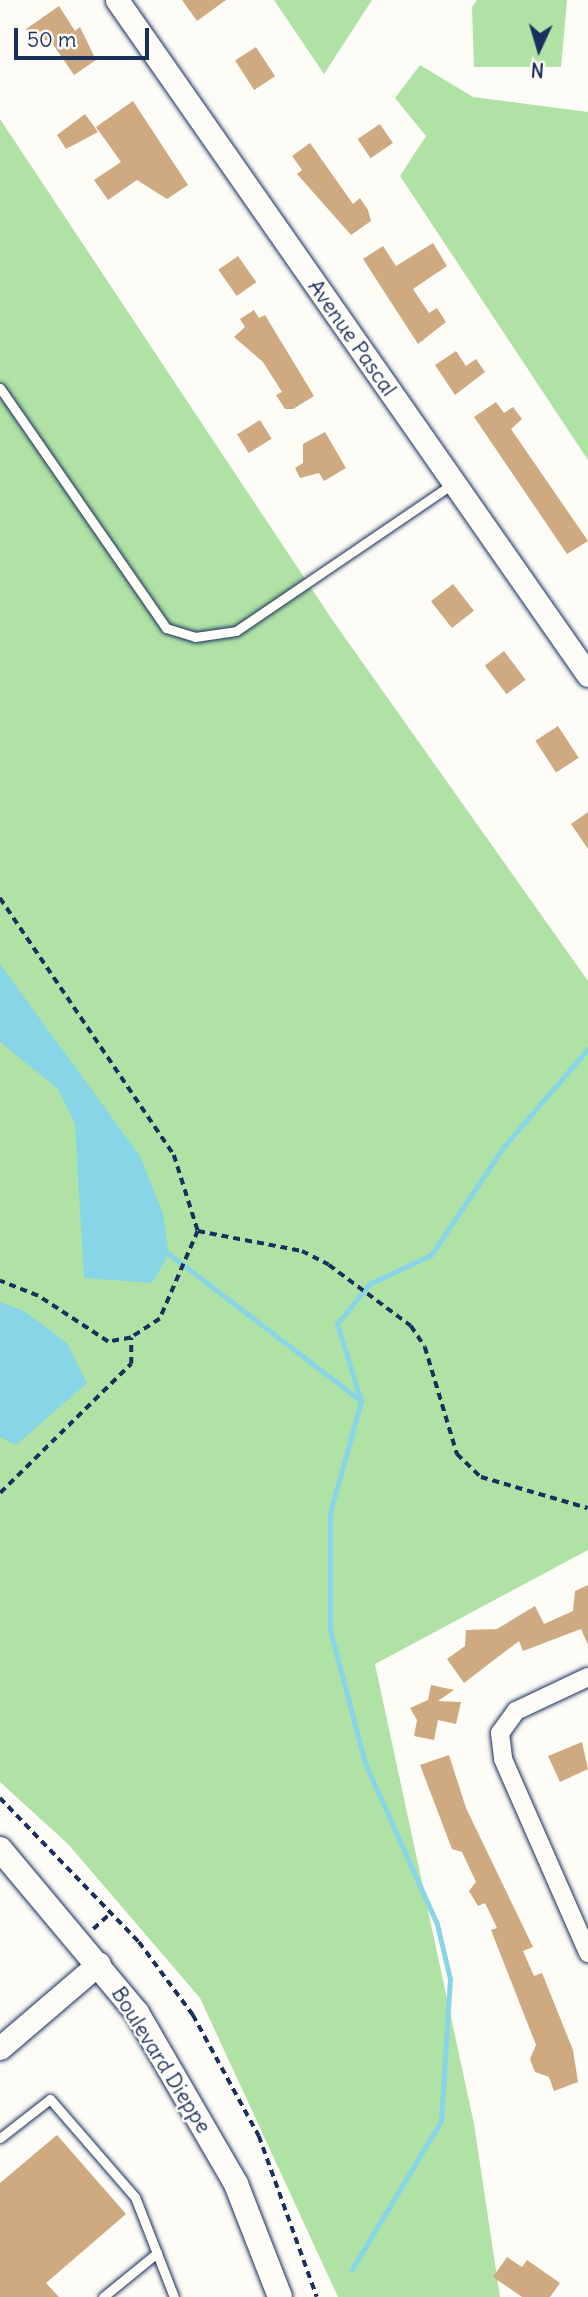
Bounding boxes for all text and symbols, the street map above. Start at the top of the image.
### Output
scale bar [18,14,152,58]
north arrow [504,14,574,84]
text: 50 m [27,26,76,53]
text: N [530,58,545,82]
street label: Avenue Pascal [303,275,401,401]
street label: Boulevard Dieppe [106,1982,216,2138]

